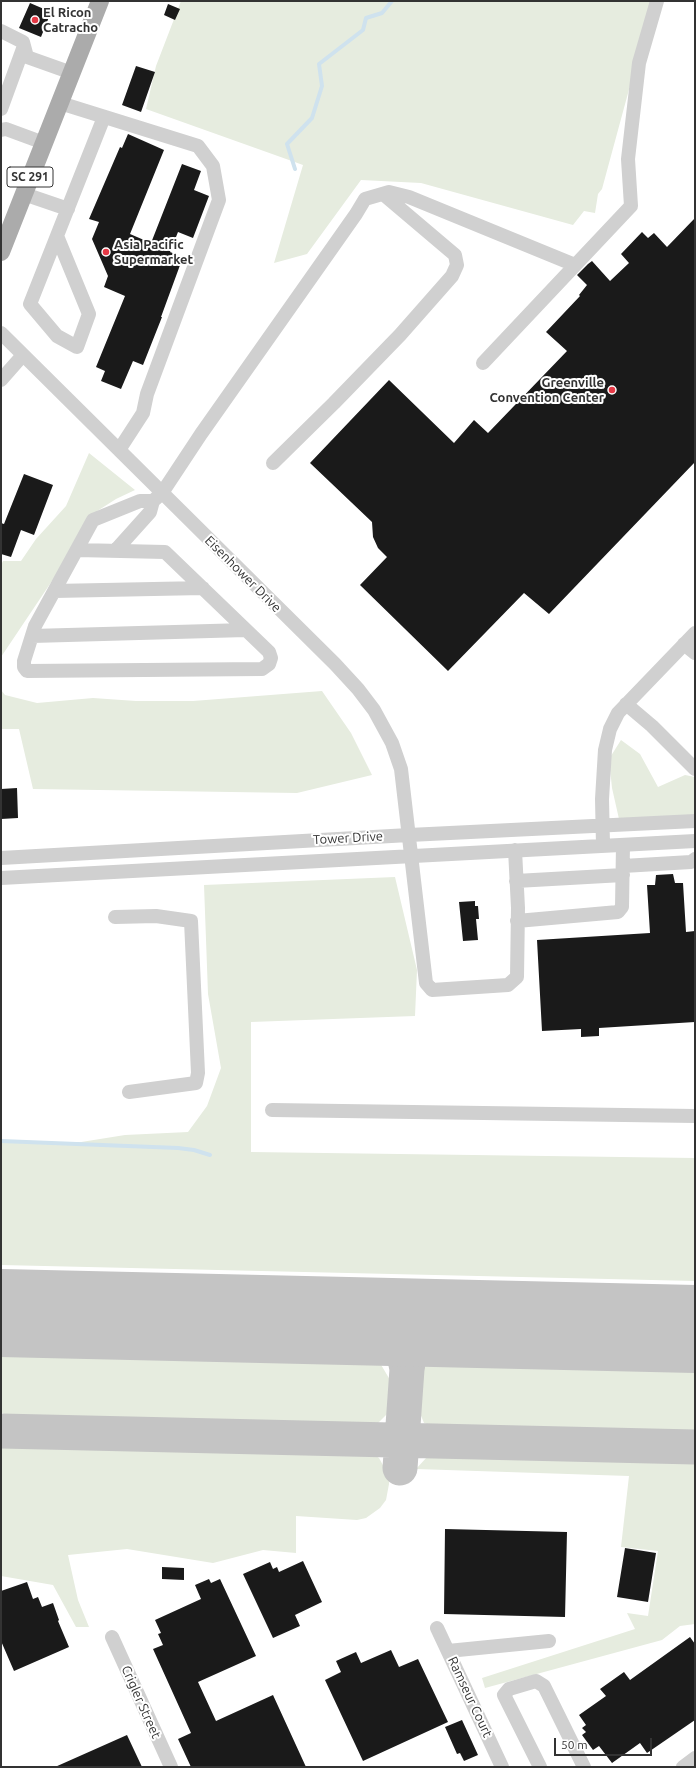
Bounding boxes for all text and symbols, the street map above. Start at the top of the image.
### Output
place label: El Ricon Catracho [43,5,98,36]
marker: El Ricon Catracho [30,15,40,25]
road number: SC 291 [7,167,53,187]
place label: Asia Pacific Supermarket [114,237,193,268]
marker: Asia Pacific Supermarket [101,247,111,257]
place label: Greenville Convention Center [489,375,604,406]
marker: Greenville Convention Center [607,385,617,395]
street label: Eisenhower Drive [202,533,284,615]
street label: Tower Drive [313,828,383,848]
street label: Ramseur Court [445,1654,495,1740]
street label: Crigler Street [118,1663,164,1741]
scale bar [556,1730,654,1756]
text: 50 m [561,1738,588,1751]

